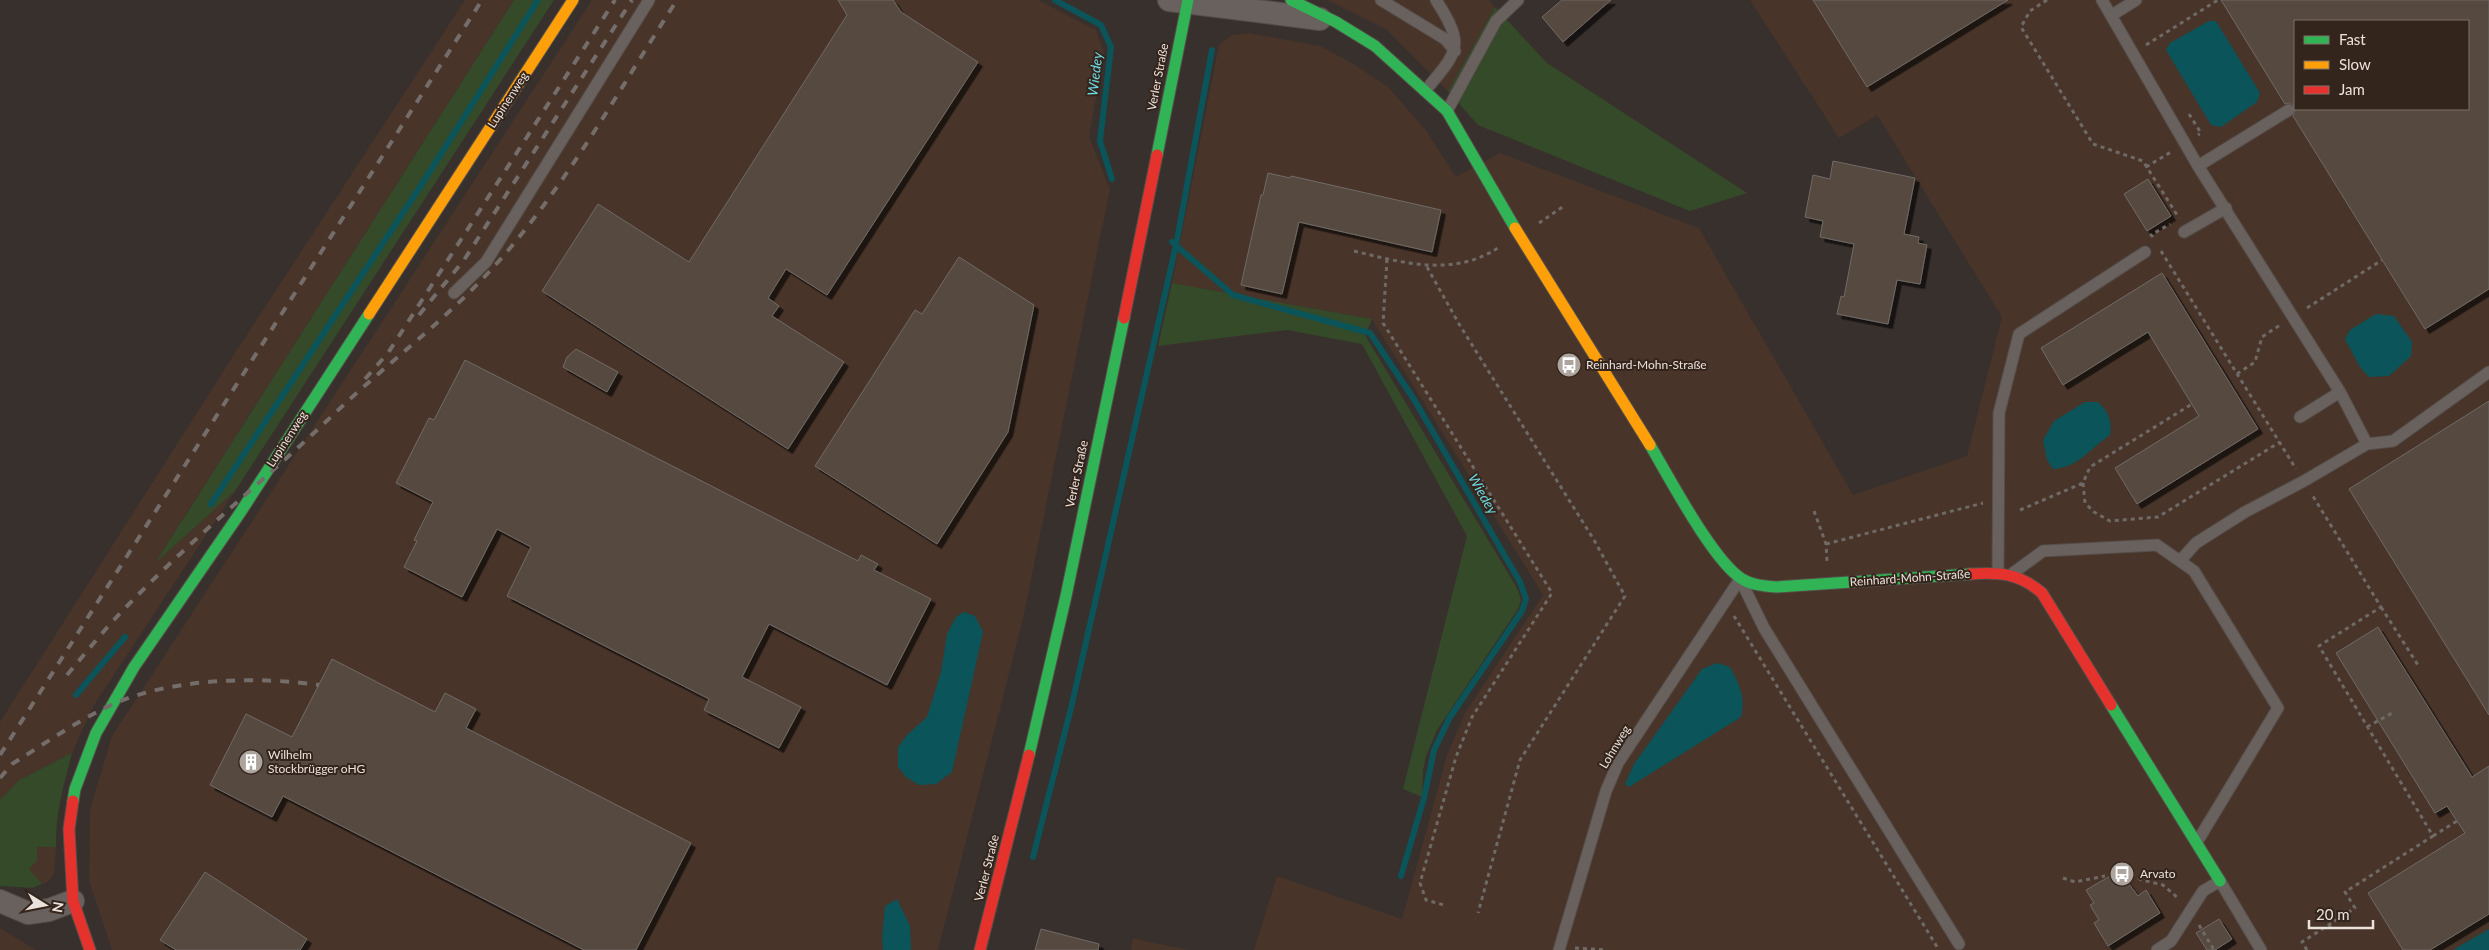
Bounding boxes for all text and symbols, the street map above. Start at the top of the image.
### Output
legend [2294,20,2469,110]
text: Fast [2339,30,2366,48]
street label: Verler Straße [1144,42,1171,112]
water label: Wiedey [1083,51,1106,97]
text: Slow [2339,55,2371,73]
street label: Lupinenweg [484,69,531,131]
text: Jam [2339,80,2365,98]
bus stop icon: Reinhard-Mohn-Straße [1556,352,1582,378]
place label: Reinhard-Mohn-Straße [1586,357,1707,372]
street label: Lupinenweg [263,408,310,470]
street label: Verler Straße [1062,439,1091,509]
water label: Wiedey [1465,470,1502,517]
street label: Reinhard-Mohn-Straße [1849,566,1971,589]
street label: Lohnweg [1596,722,1633,771]
place label: Wilhelm Stockbrügger oHG [268,747,366,776]
building icon: Wilhelm Stockbrügger oHG [238,749,264,775]
street label: Verler Straße [971,833,1002,903]
bus stop icon: Arvato [2109,861,2135,887]
place label: Arvato [2140,866,2176,881]
north arrow [20,880,70,930]
scale bar [2309,898,2373,930]
text: N [49,901,68,914]
text: 20 m [2316,905,2350,923]

